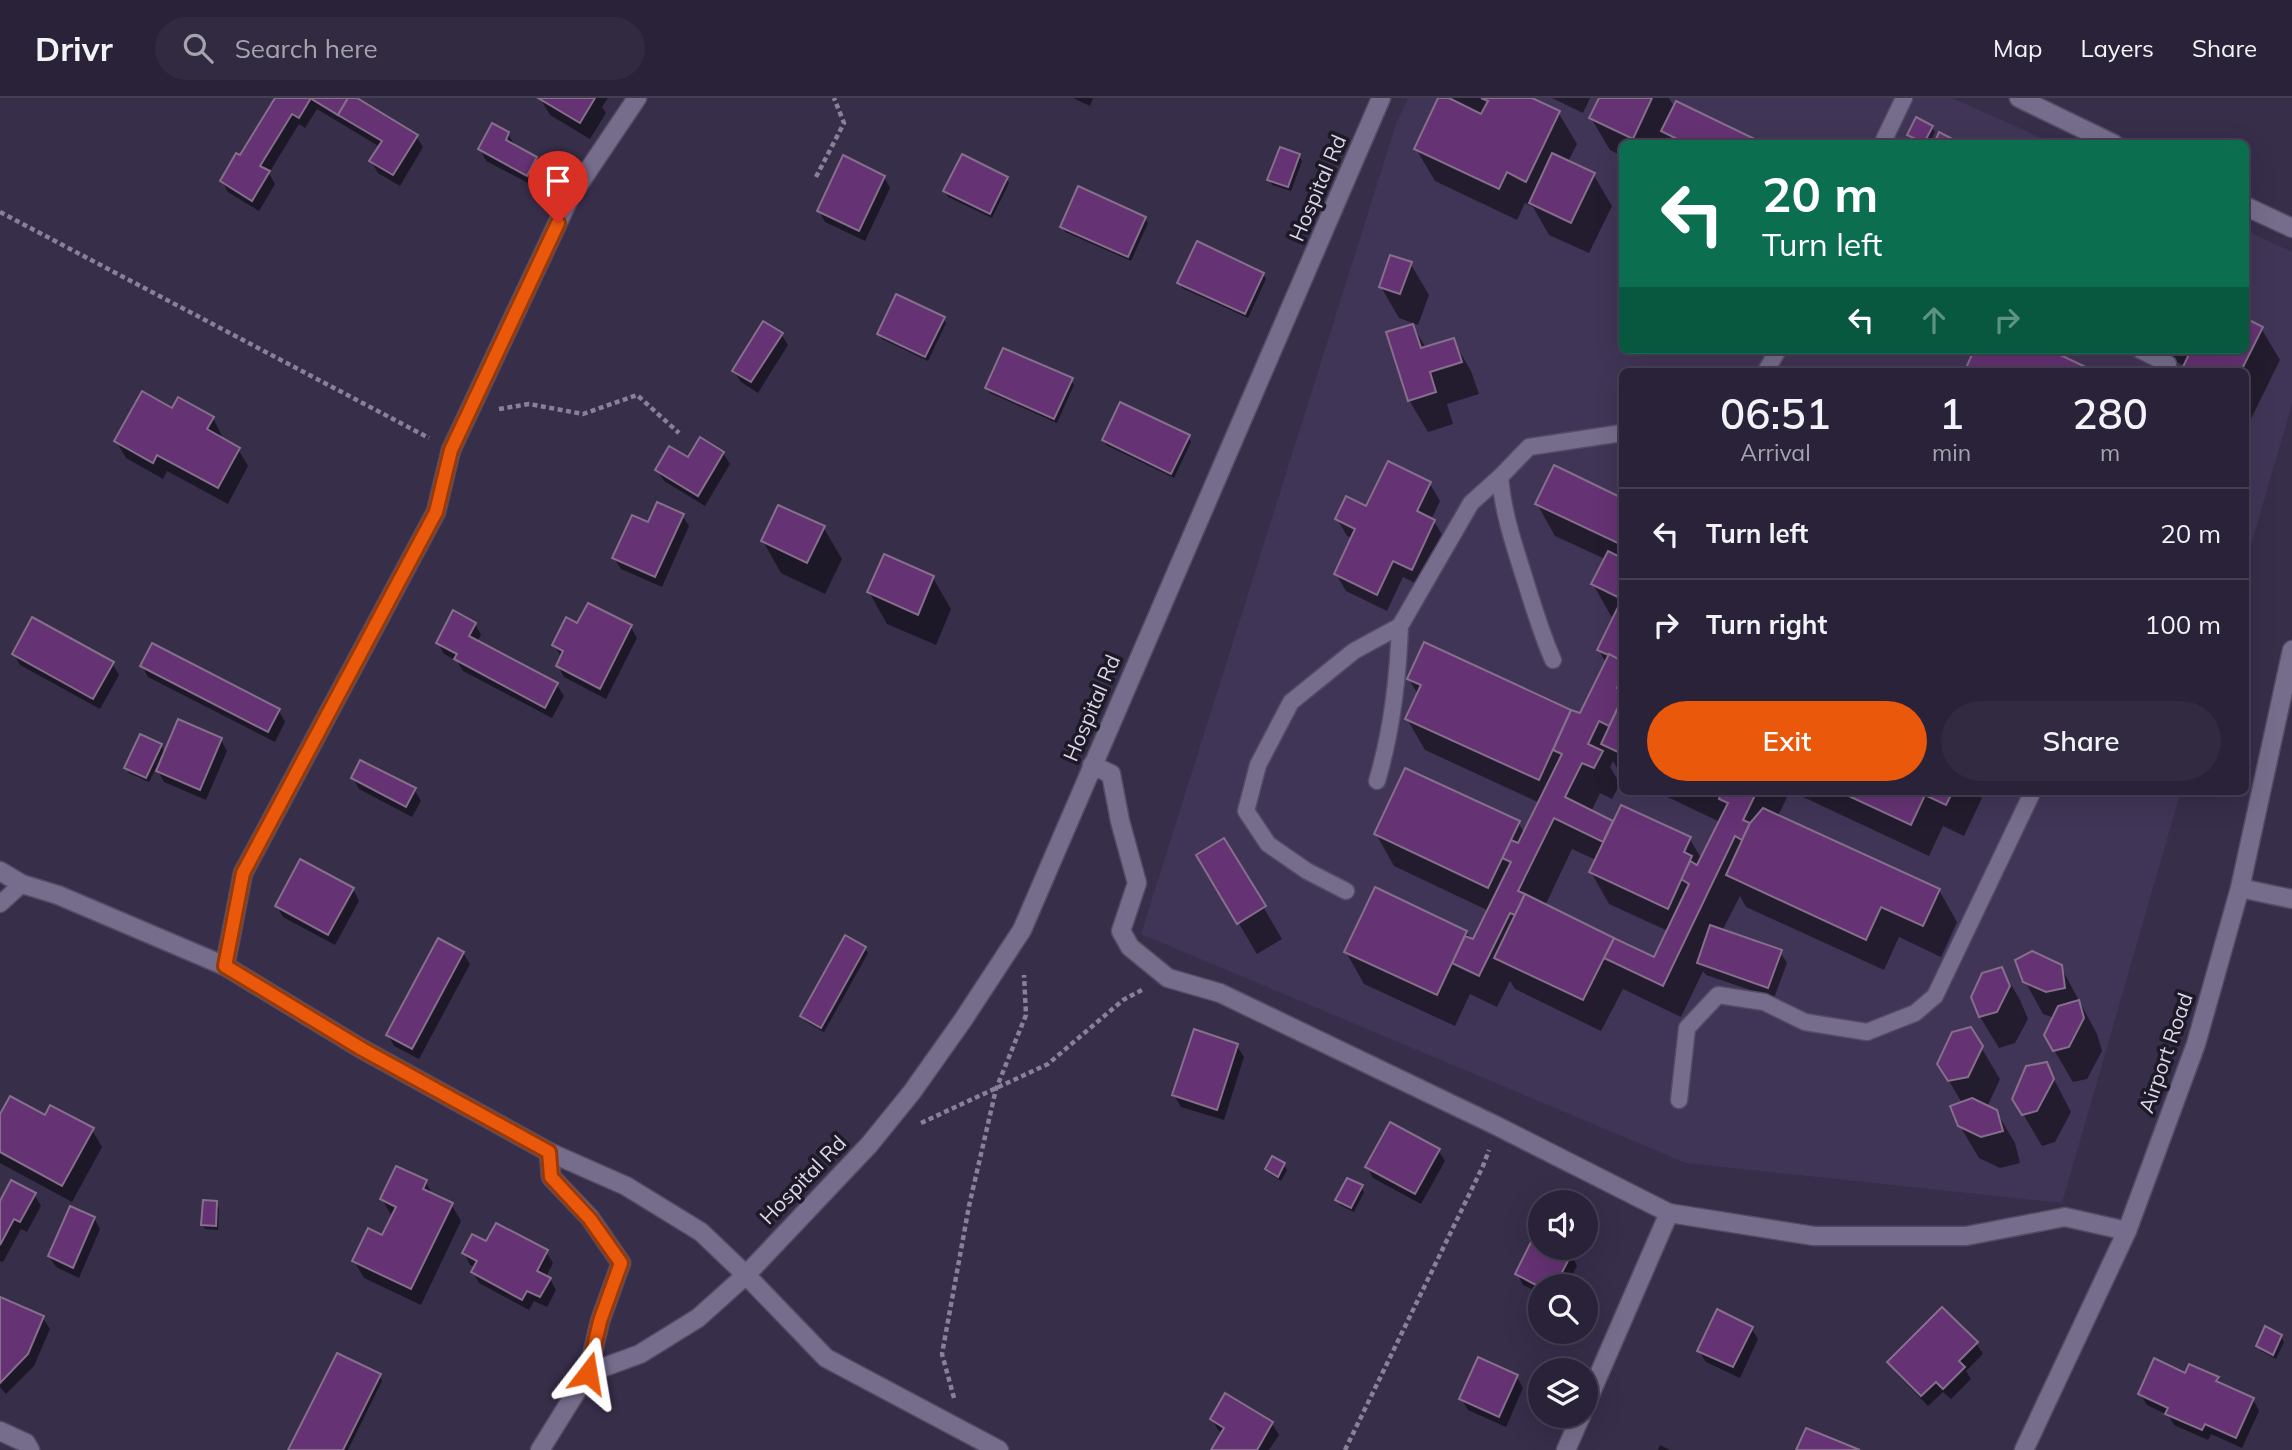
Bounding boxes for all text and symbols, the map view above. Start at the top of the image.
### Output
search box [155,17,645,80]
text: Drivr [35,28,113,69]
icon: search [179,29,217,67]
text: Search here [235,32,378,65]
text: Map [1993,33,2042,63]
text: Layers [2080,33,2154,63]
text: Share [2192,33,2257,63]
street label: Hospital Rd [1283,130,1351,245]
pin [528,151,588,223]
icon: arrive [539,162,577,200]
text: 20 m [1762,163,1878,224]
icon: left [1647,168,1738,259]
text: Turn left [1762,224,1882,264]
icon: left [1842,301,1880,339]
icon: ahead [1915,301,1953,339]
icon: right [1988,301,2026,339]
text: 06:51 [1720,387,1831,440]
text: 1 [1939,387,1964,440]
text: 280 [2072,387,2148,440]
text: Arrival [1740,438,1811,467]
text: min [1932,438,1971,467]
text: m [2100,438,2120,467]
icon: left [1647,515,1685,553]
text: Turn left [1706,517,1808,550]
text: 20 m [2160,517,2221,550]
icon: right [1647,606,1685,644]
text: Turn right [1706,608,1827,641]
text: 100 m [2145,608,2221,641]
street label: Hospital Rd [1057,650,1125,765]
button: Exit [1647,701,1927,781]
button: Share [1941,701,2221,781]
street label: Airport Road [2132,989,2198,1116]
street label: Hospital Rd [754,1129,851,1229]
map controls [1528,1190,1598,1428]
button: sound [1528,1190,1598,1260]
button: search [1528,1274,1598,1344]
position arrow [551,1336,625,1410]
button: layers [1528,1358,1598,1428]

